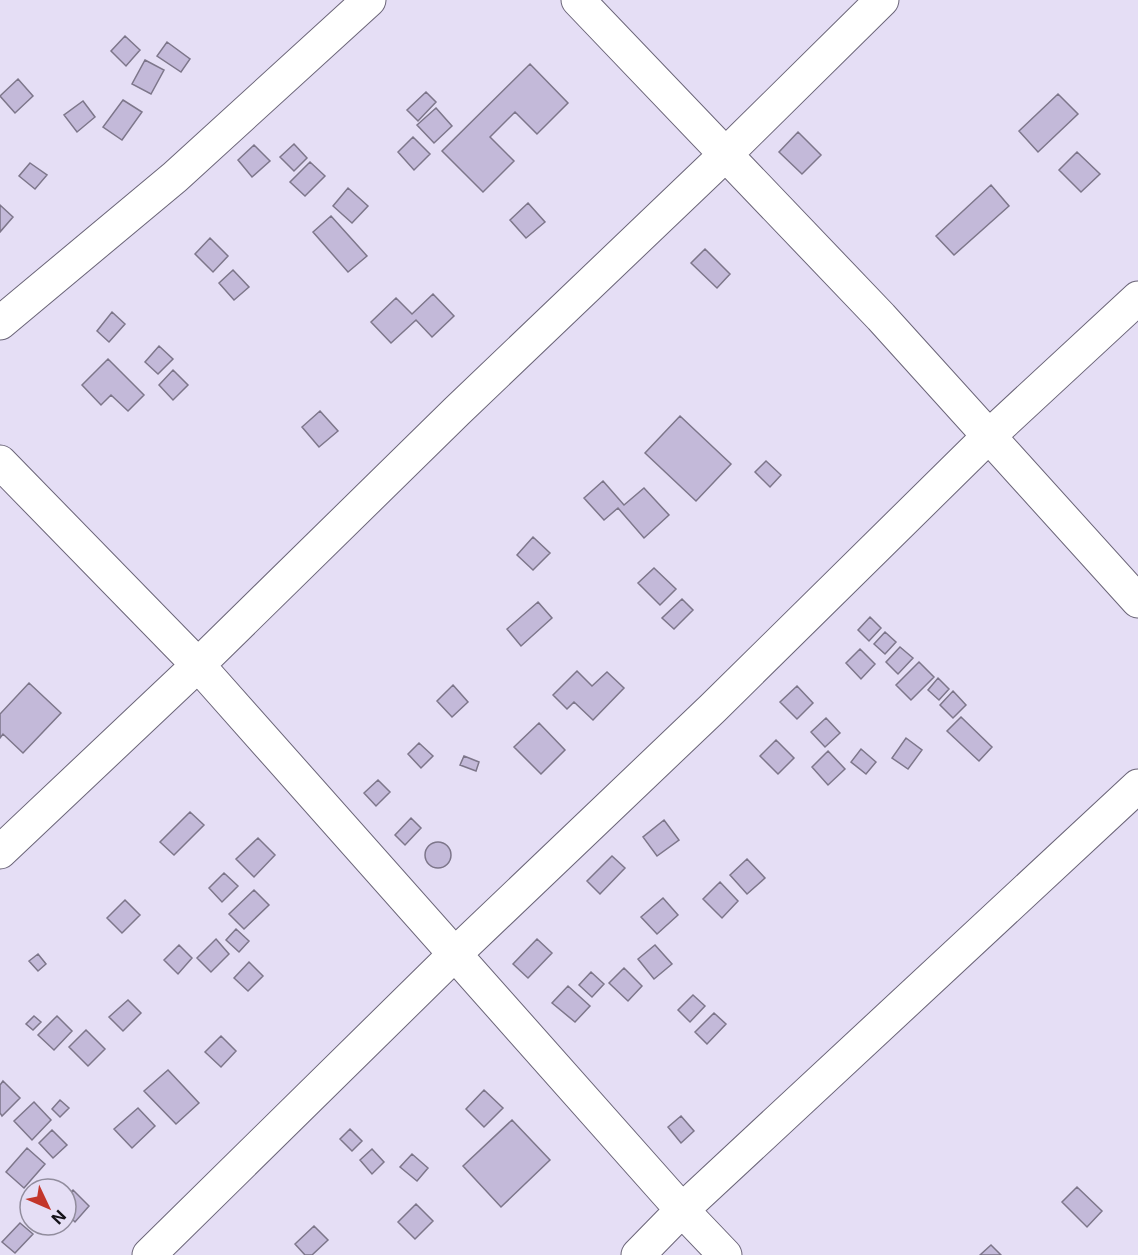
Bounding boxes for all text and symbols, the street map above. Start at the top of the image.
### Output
north arrow [18,1177,78,1237]
text: N [47,1206,70,1229]

